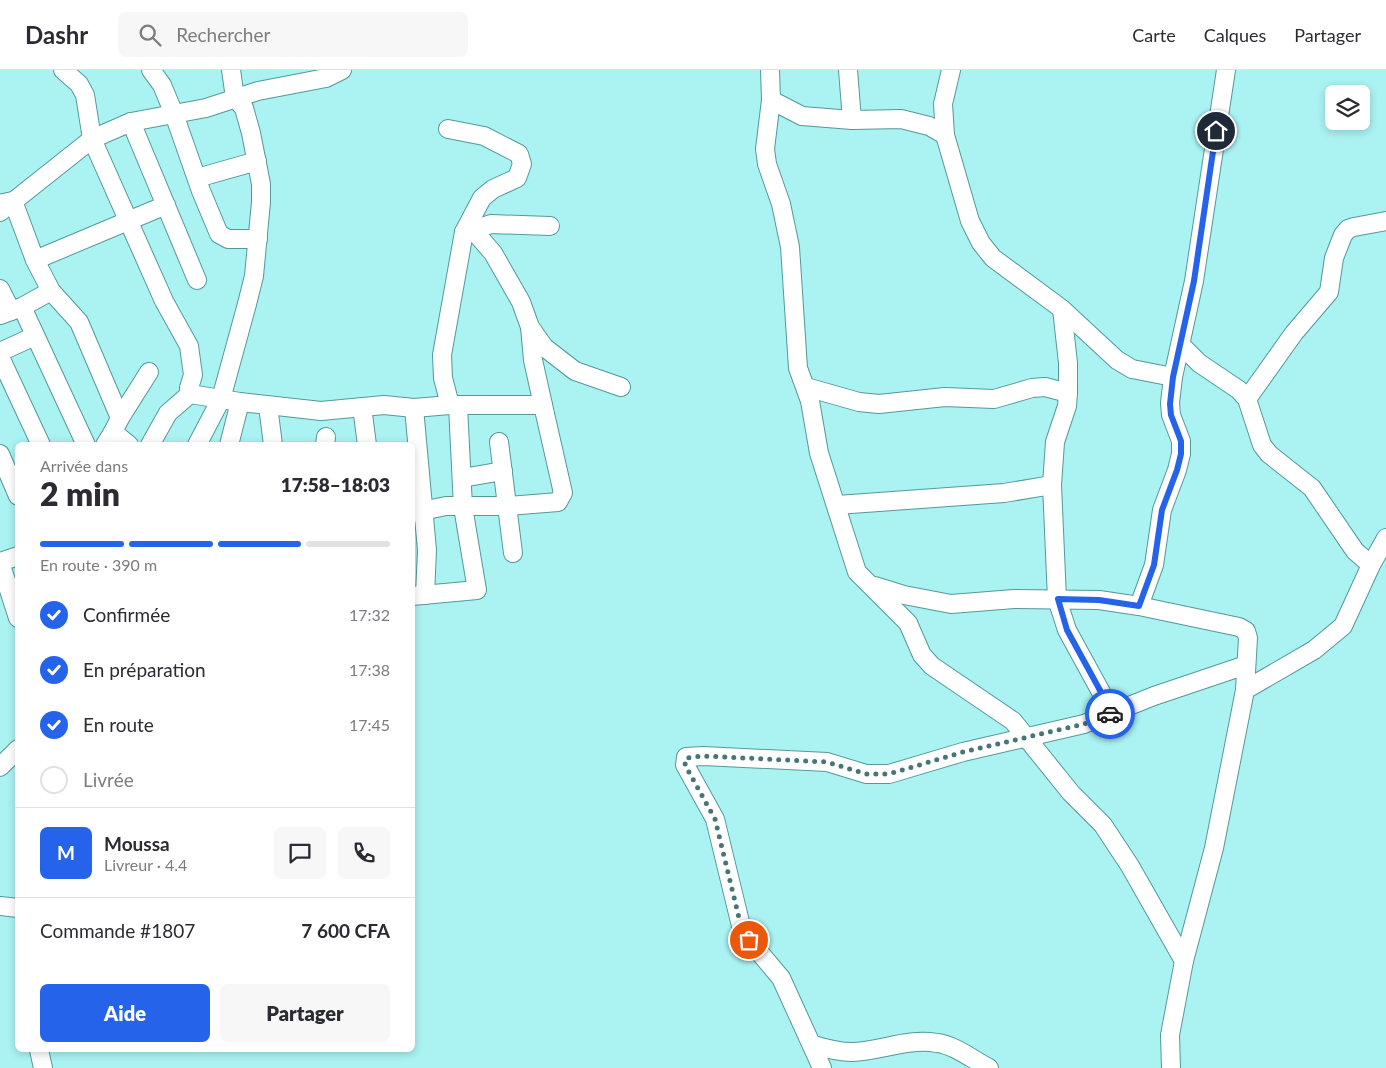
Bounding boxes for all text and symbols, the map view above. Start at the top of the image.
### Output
search box [118,12,468,57]
text: Dashr [25,20,88,49]
icon: search [136,21,164,49]
text: Rechercher [176,23,270,46]
text: Carte [1132,24,1176,46]
text: Calques [1204,24,1266,46]
text: Partager [1294,24,1361,46]
map controls [1325,85,1370,130]
button: layers [1325,85,1370,130]
pin [1195,110,1237,152]
icon: home [1202,117,1230,145]
text: Arrivée dans [40,456,128,475]
text: 17:58–18:03 [281,473,390,496]
text: 2 min [40,474,120,513]
text: En route · 390 m [40,555,157,574]
icon: check [40,601,68,629]
text: Confirmée [83,603,170,626]
text: 17:32 [349,605,390,624]
icon: check [40,656,68,684]
text: En préparation [83,658,206,681]
text: 17:38 [349,660,390,679]
courier [1085,689,1135,739]
icon: car [1096,700,1124,728]
icon: check [40,711,68,739]
text: En route [83,713,154,736]
text: 17:45 [349,715,390,734]
text: Livrée [83,768,134,791]
button: chat [274,827,326,879]
button: phone [338,827,390,879]
text: Moussa [104,832,170,855]
text: M [57,841,75,864]
text: Livreur · 4.4 [104,855,187,874]
text: Commande #1807 [40,919,195,942]
text: 7 600 CFA [301,919,390,942]
pin [728,919,770,961]
icon: bag [735,926,763,954]
button: Aide [40,984,210,1042]
button: Partager [220,984,390,1042]

